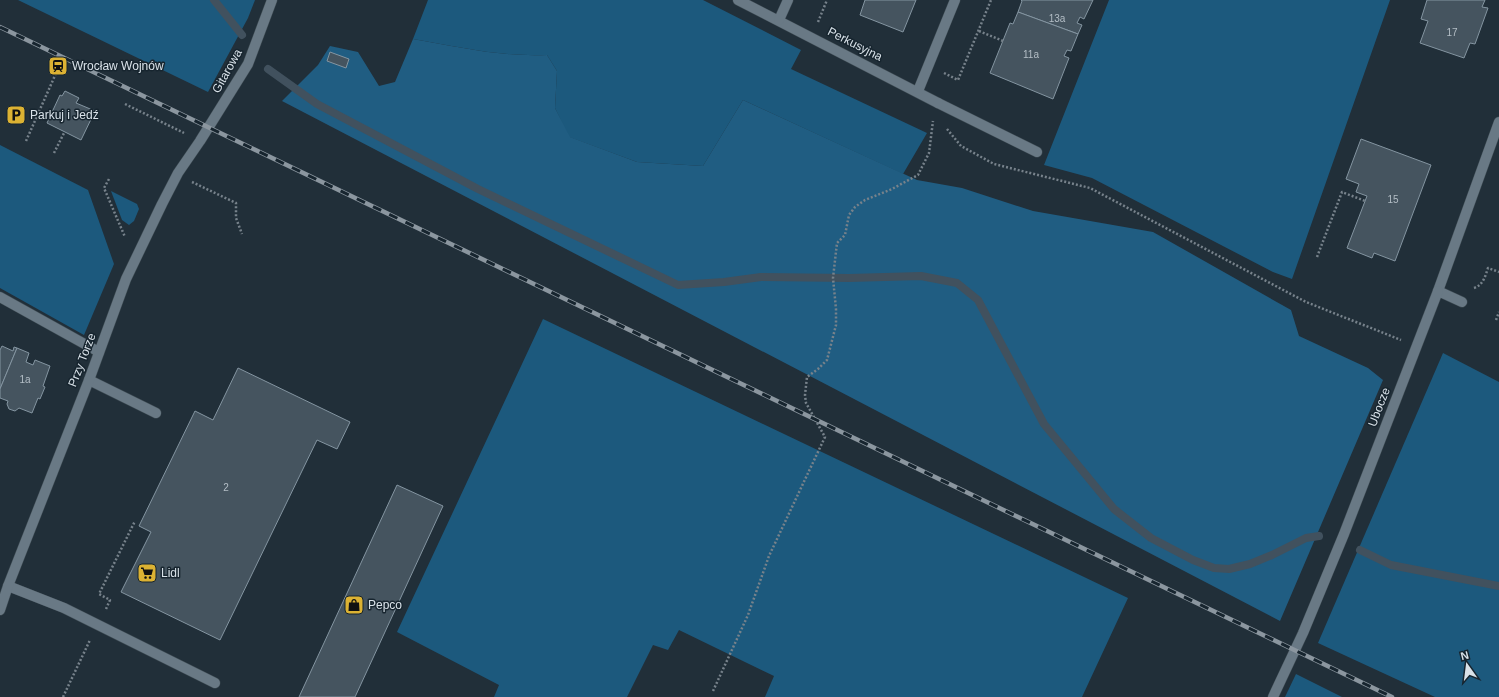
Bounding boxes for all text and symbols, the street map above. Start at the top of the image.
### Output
house number: 13a [1049,13,1066,24]
street label: Perkusyjna [825,24,885,64]
house number: 17 [1446,27,1458,38]
street label: Gitarowa [209,46,245,95]
house number: 11a [1023,49,1039,60]
station icon: Wrocław Wojnów [47,55,69,77]
place label: Wrocław Wojnów [72,59,164,73]
parking icon: Parkuj i Jedź [5,104,27,126]
place label: Parkuj i Jedź [30,108,99,122]
house number: 15 [1387,194,1399,205]
street label: Przy Torze [65,331,99,389]
house number: 1a [19,374,31,385]
street label: Ubocze [1365,385,1393,429]
house number: 2 [223,482,229,493]
supermarket icon: Lidl [136,562,158,584]
place label: Lidl [161,566,180,580]
shop icon: Pepco [343,594,365,616]
place label: Pepco [368,598,402,612]
north arrow [1447,645,1487,685]
text: N [1459,649,1470,662]

